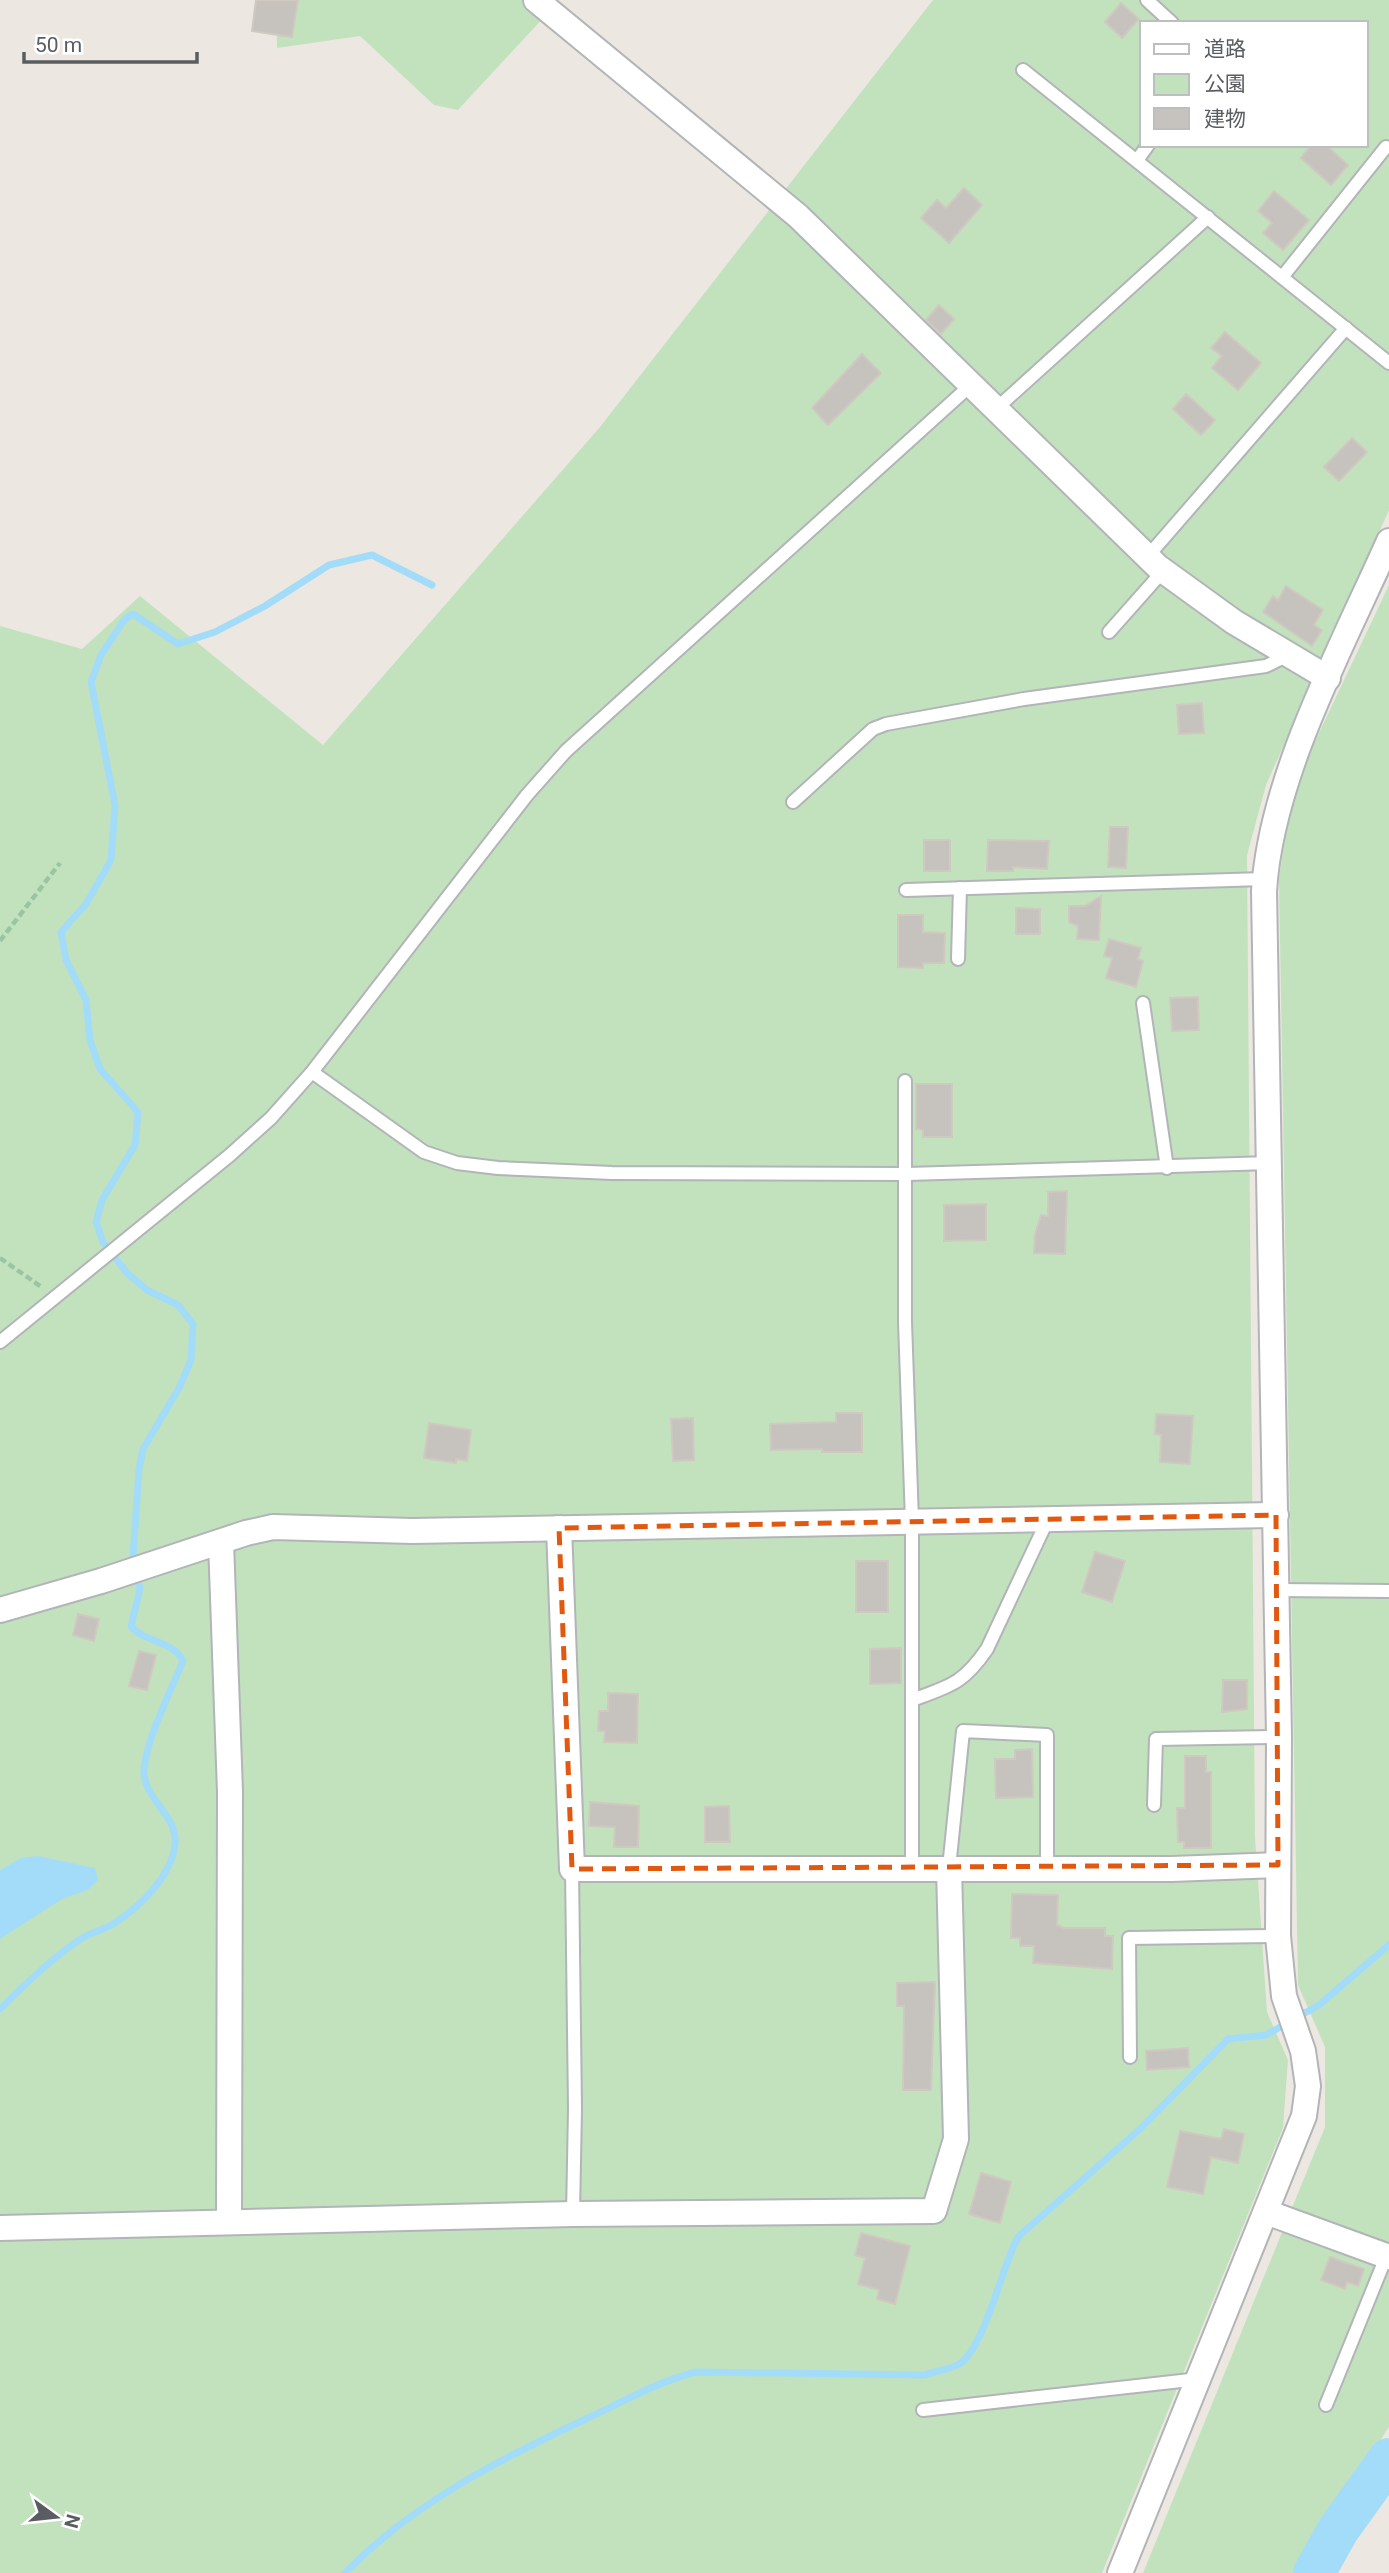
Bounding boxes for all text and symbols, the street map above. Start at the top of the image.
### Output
scale bar [24,21,198,65]
legend [1140,21,1368,147]
text: 50 m [35,33,82,57]
text: 道路 [1204,37,1246,61]
text: 公園 [1204,72,1246,96]
text: 建物 [1204,107,1246,131]
north arrow [21,2482,91,2552]
text: N [59,2512,85,2531]

